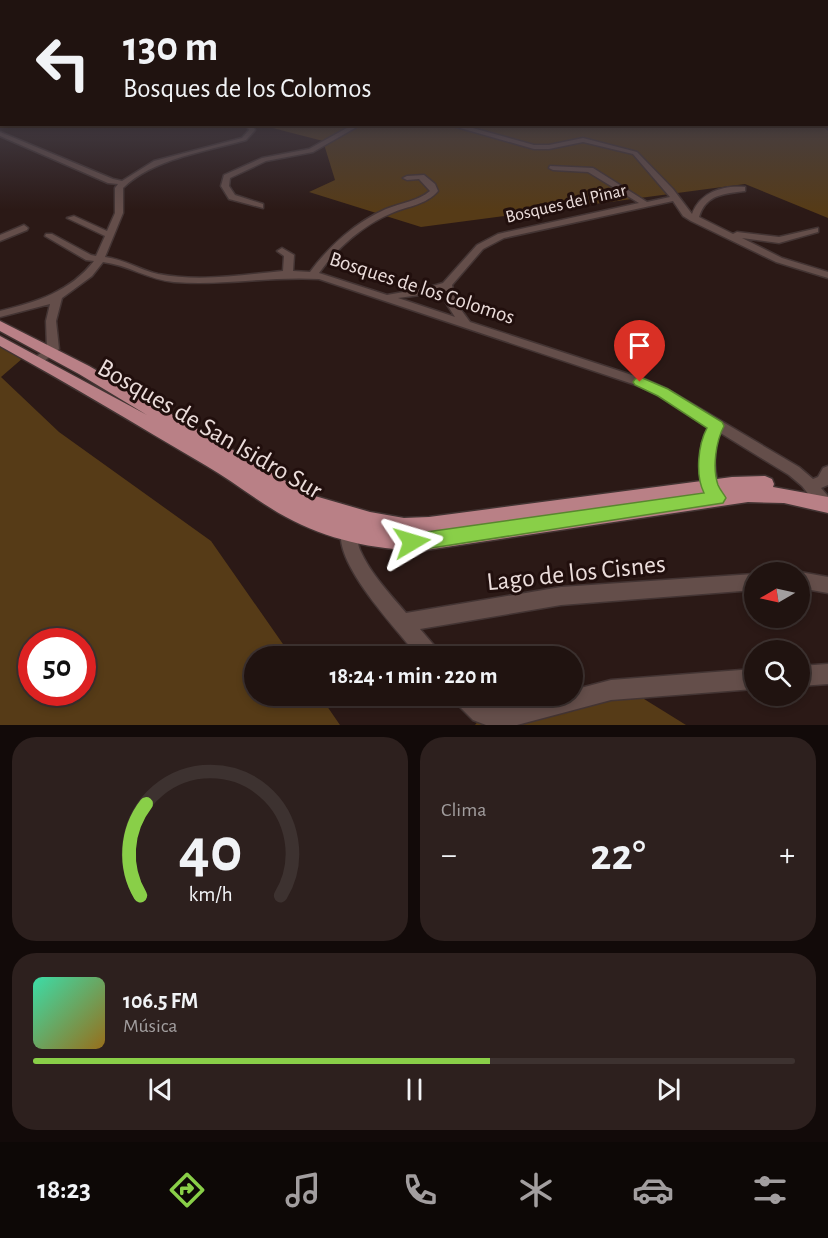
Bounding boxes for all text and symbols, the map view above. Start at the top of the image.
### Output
icon: left [24,24,102,102]
text: 130 m [123,26,218,68]
text: Bosques de los Colomos [123,75,371,102]
street label: Bosques del Pinar [504,181,628,227]
street label: Bosques de los Colomos [327,248,517,328]
pin [614,320,665,382]
icon: arrive [623,329,656,362]
street label: Bosques de San Isidro Sur [93,354,327,504]
position arrow [380,510,444,574]
street label: Lago de los Cisnes [485,551,667,595]
north arrow [744,562,810,628]
map controls [744,562,810,706]
speed limit sign: 50 [18,628,96,706]
button: search [744,640,810,706]
text: 18:24 · 1 min · 220 m [329,665,498,687]
text: Clima [441,800,486,820]
text: 40 [178,820,242,882]
text: 22° [590,833,646,878]
text: − [441,839,457,872]
text: + [779,839,795,872]
text: km/h [188,884,232,905]
text: 106.5 FM [123,990,198,1012]
text: Música [123,1016,178,1036]
icon: previous [144,1073,177,1106]
icon: pause [398,1073,431,1106]
icon: next [652,1073,685,1106]
icon: directions [166,1169,208,1211]
icon: music [282,1169,324,1211]
icon: phone [399,1169,441,1211]
icon: climate [515,1169,557,1211]
icon: car [632,1169,674,1211]
icon: filters [749,1169,791,1211]
text: 18:23 [37,1176,91,1203]

